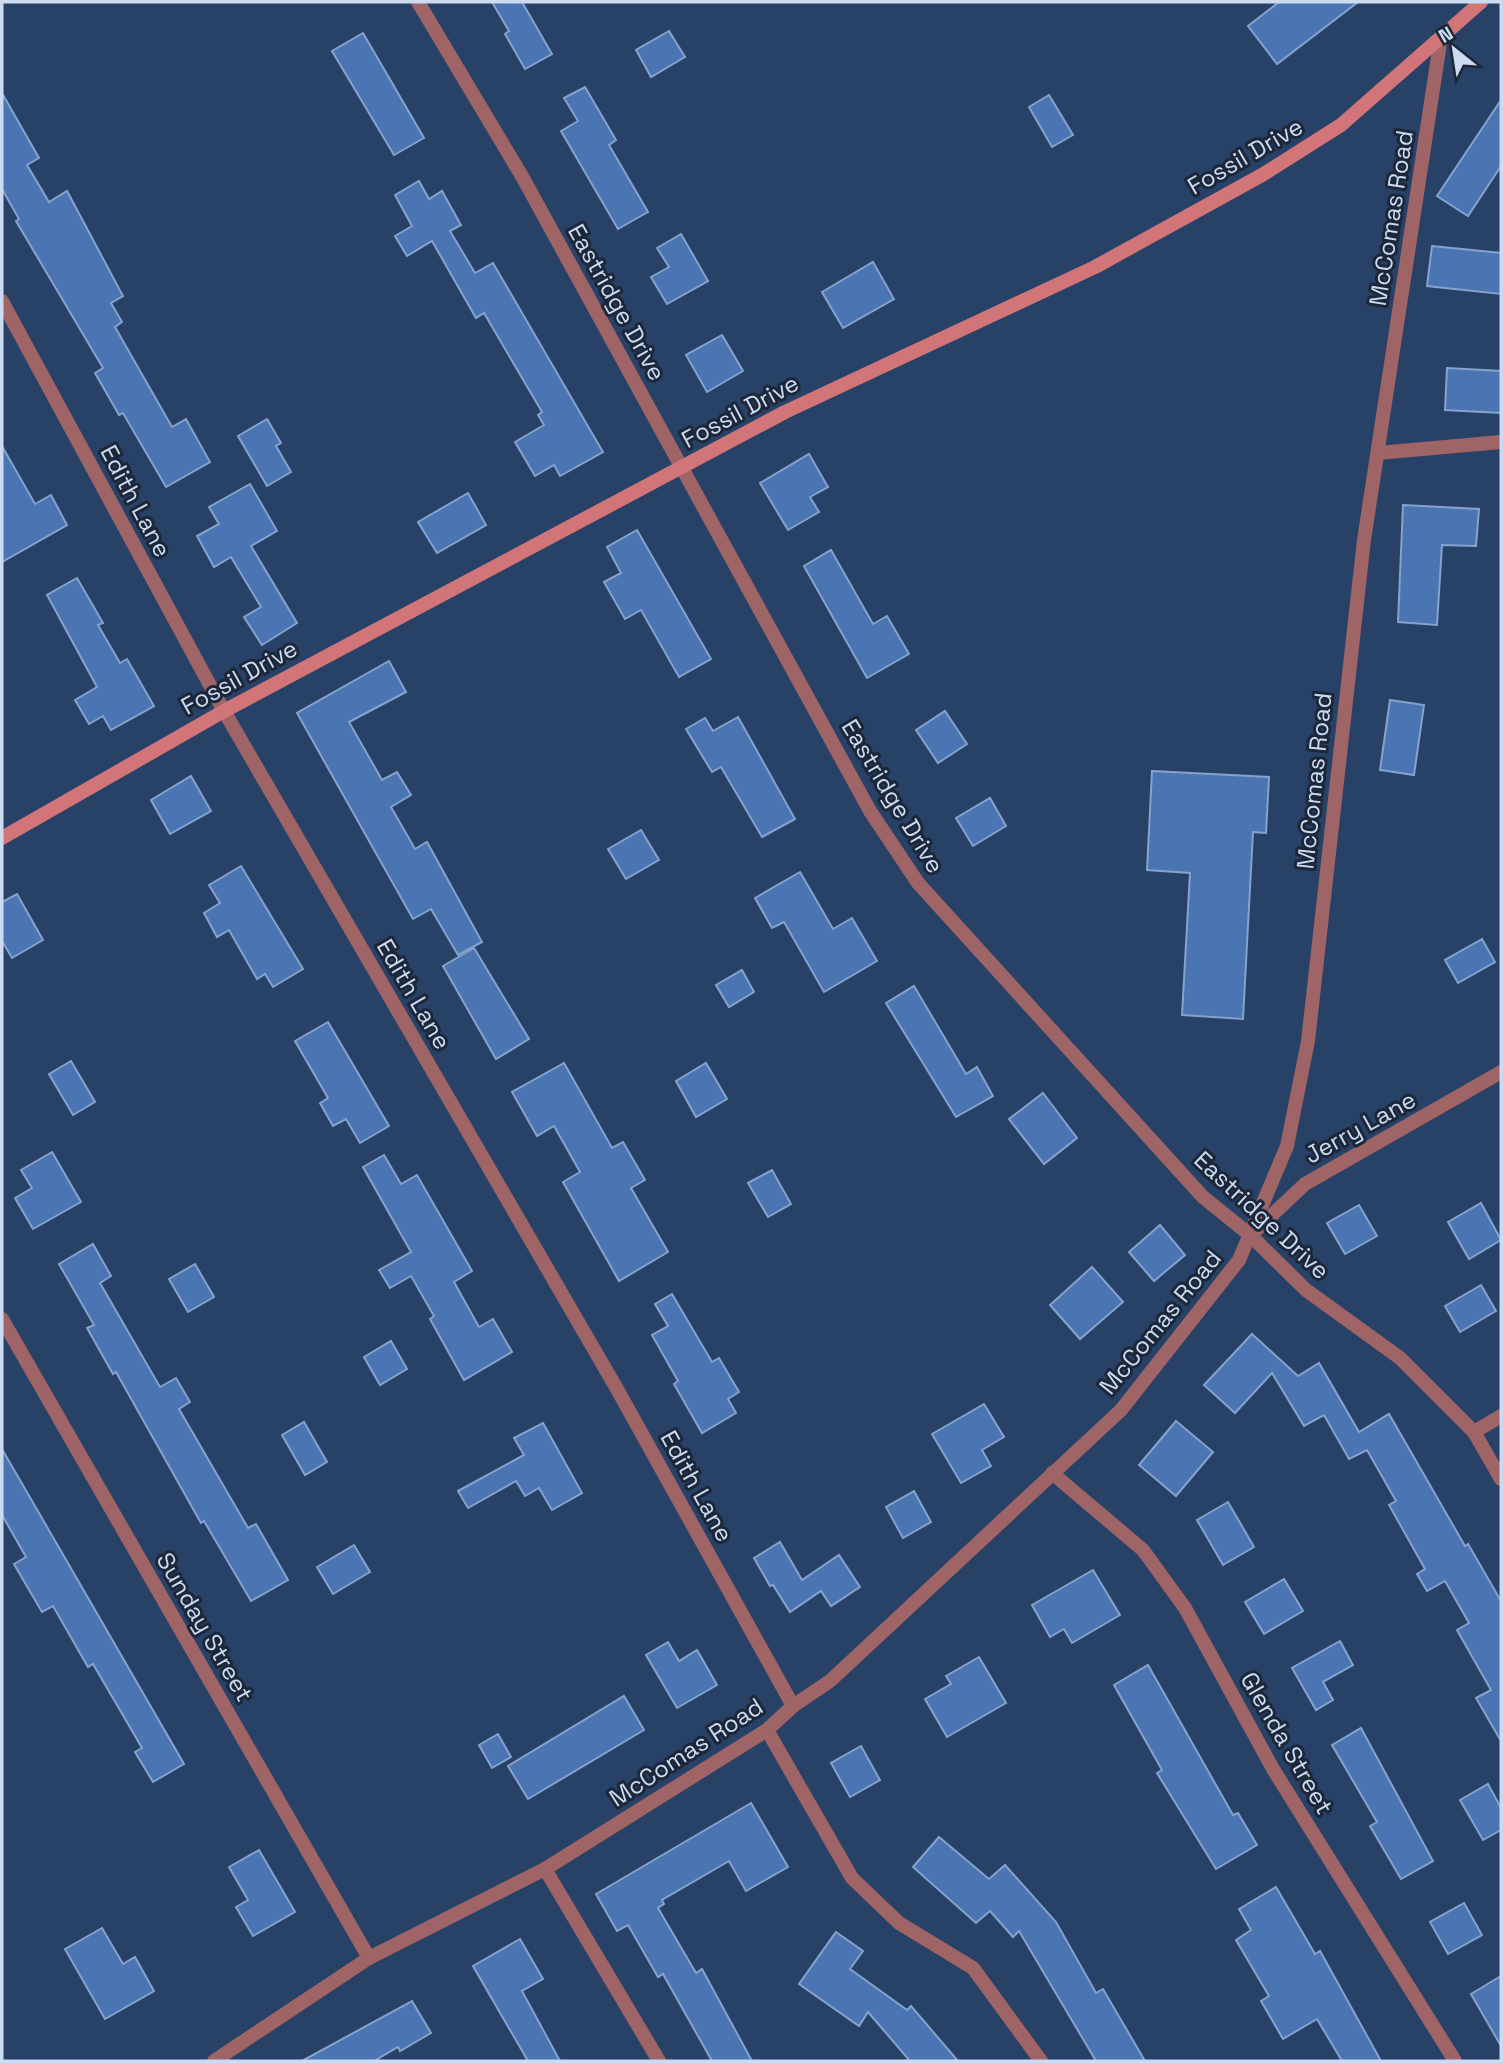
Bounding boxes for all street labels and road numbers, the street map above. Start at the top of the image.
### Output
street label: Fossil Drive [1182,110,1308,202]
street label: McComas Road [1362,128,1420,308]
street label: Eastridge Drive [561,218,673,386]
street label: Fossil Drive [676,367,804,455]
street label: Edith Lane [94,440,178,562]
street label: Fossil Drive [175,632,303,722]
street label: McComas Road [1289,691,1339,871]
street label: Eastridge Drive [835,713,951,879]
street label: Edith Lane [370,933,458,1055]
street label: Jerry Lane [1299,1084,1421,1170]
street label: Eastridge Drive [1188,1144,1336,1286]
street label: McComas Road [1092,1243,1228,1401]
street label: Edith Lane [654,1425,740,1547]
street label: Sunday Street [150,1547,260,1707]
street label: Glenda Street [1234,1666,1340,1820]
street label: McComas Road [603,1691,769,1813]

